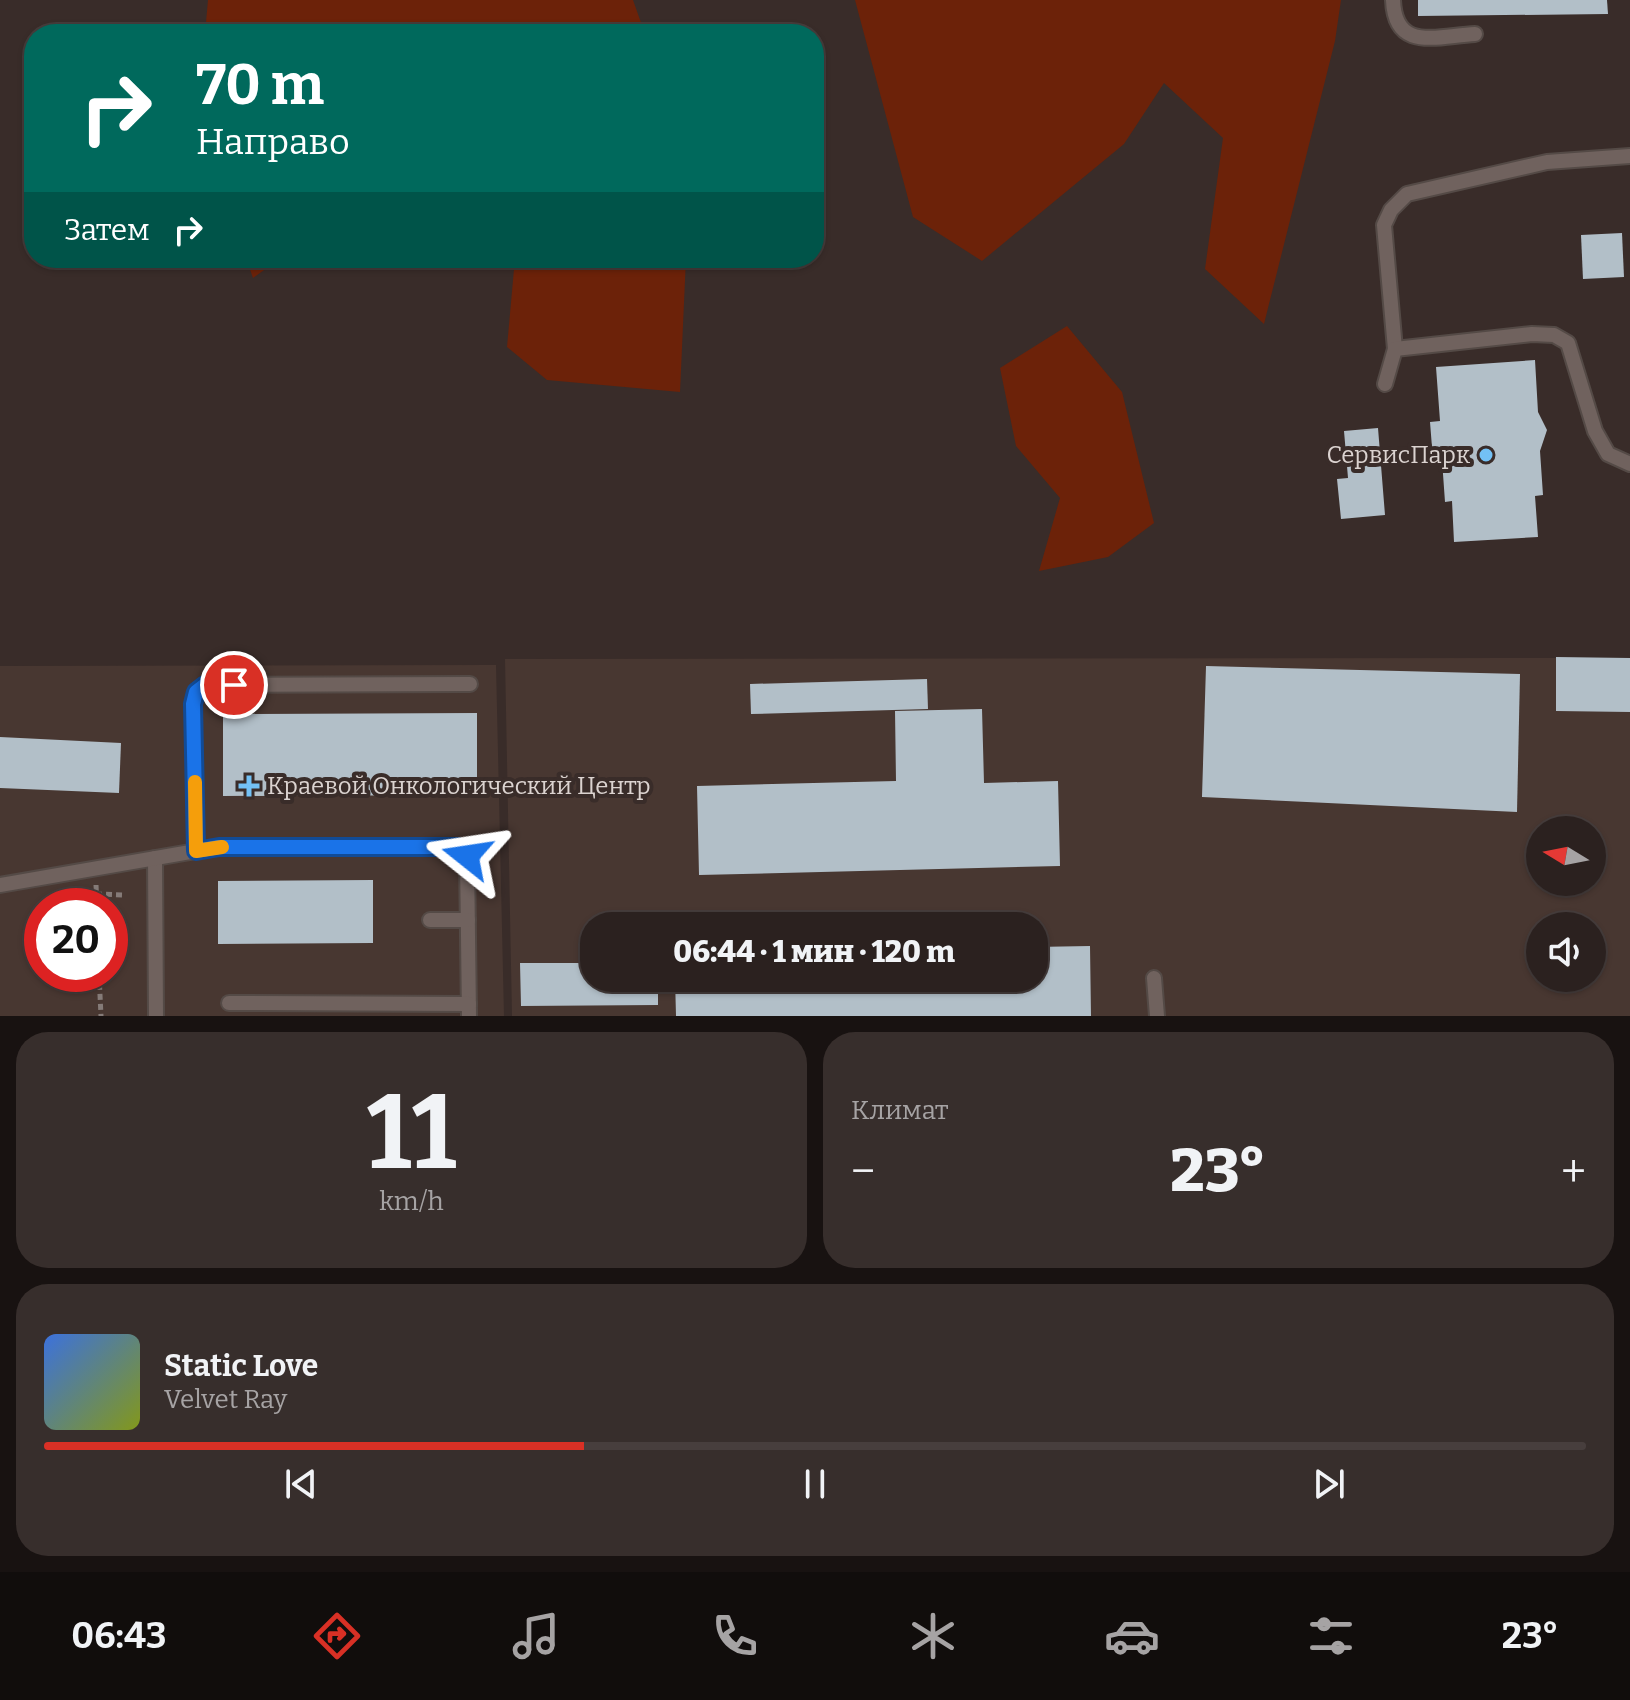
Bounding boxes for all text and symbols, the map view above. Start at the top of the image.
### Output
text: 70 m [196,52,324,119]
icon: right [64,56,168,160]
text: Направо [196,120,350,164]
icon: right [166,208,210,252]
text: Затем [64,212,150,248]
place label: СервисПарк [1326,441,1470,469]
marker: СервисПарк [1477,446,1495,464]
pin [200,651,268,719]
icon: arrive [212,663,256,707]
place label: Краевой Онкологический Центр [267,772,651,800]
marker: Краевой Онкологический Центр [238,775,260,797]
position arrow [425,814,509,898]
north arrow [1526,816,1606,896]
map controls [1526,816,1606,992]
speed limit sign: 20 [24,888,128,992]
button: sound [1526,912,1606,992]
text: 06:44 · 1 мин · 120 m [673,934,955,970]
text: 11 [367,1071,456,1196]
text: Климат [851,1095,948,1126]
text: 23° [1170,1135,1266,1207]
text: − [851,1145,875,1198]
text: + [1561,1145,1586,1198]
text: km/h [379,1186,444,1217]
text: Static Love [164,1348,318,1384]
text: Velvet Ray [164,1384,287,1415]
icon: previous [279,1462,323,1506]
icon: pause [793,1462,837,1506]
icon: next [1307,1462,1351,1506]
icon: directions [309,1608,365,1664]
icon: music [508,1608,564,1664]
icon: phone [707,1608,763,1664]
icon: climate [905,1608,961,1664]
icon: car [1104,1608,1160,1664]
icon: filters [1303,1608,1359,1664]
text: 06:43 [71,1614,167,1658]
text: 23° [1502,1614,1559,1658]

